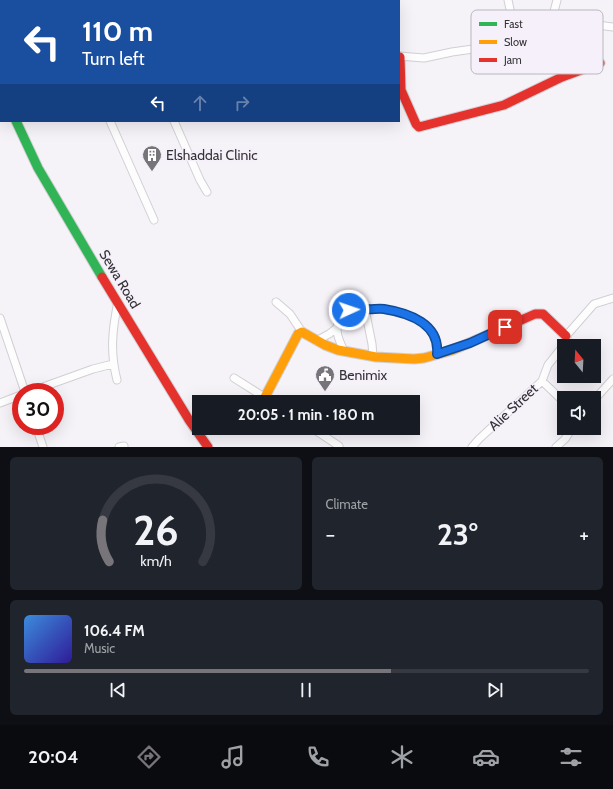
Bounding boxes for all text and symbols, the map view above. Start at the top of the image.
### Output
legend [471,10,603,74]
text: 110 m [82,14,153,48]
icon: left [16,16,68,68]
text: Fast [504,17,523,31]
text: Slow [504,35,527,49]
text: Turn left [82,48,145,70]
text: Jam [503,53,522,67]
icon: left [147,92,169,114]
icon: ahead [189,92,211,114]
icon: right [231,92,253,114]
building icon: Elshaddai Clinic [141,144,163,172]
place label: Elshaddai Clinic [166,146,258,164]
street label: Sewa Road [95,246,145,312]
position arrow [328,289,370,331]
pin [488,310,522,344]
icon: arrive [494,316,516,338]
north arrow [557,339,601,383]
map controls [557,339,601,435]
public building icon: Benimix [314,364,336,392]
place label: Benimix [339,366,388,384]
street label: Alie Street [485,379,542,434]
speed limit sign: 30 [12,383,64,435]
button: sound [557,391,601,435]
text: 20:05 · 1 min · 180 m [238,406,374,424]
text: Climate [326,496,368,512]
text: 26 [133,504,178,554]
text: 23° [437,516,478,553]
text: − [326,521,335,548]
text: + [579,521,589,548]
text: km/h [140,551,171,569]
text: 106.4 FM [84,622,145,640]
text: Music [84,640,115,656]
icon: previous [107,679,129,701]
icon: pause [295,679,317,701]
icon: next [484,679,506,701]
icon: directions [135,743,163,771]
icon: music [219,743,247,771]
icon: phone [304,743,332,771]
icon: climate [388,743,416,771]
icon: car [472,743,500,771]
icon: filters [557,743,585,771]
text: 20:04 [28,746,78,768]

